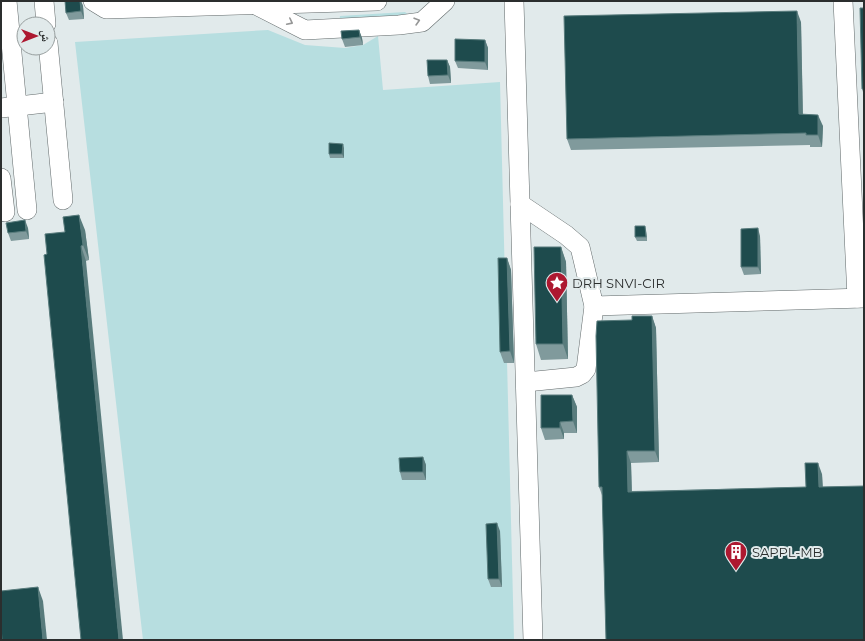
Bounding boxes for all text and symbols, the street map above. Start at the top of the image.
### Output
north arrow [16,16,56,56]
one-way arrow [286,17,293,25]
one-way arrow [414,18,421,26]
text: ش [38,30,53,42]
place icon: DRH SNVI-CIR [544,270,570,303]
place label: DRH SNVI-CIR [572,275,665,291]
building icon: SAPPL-MB [723,539,749,572]
place label: SAPPL-MB [752,544,823,560]

